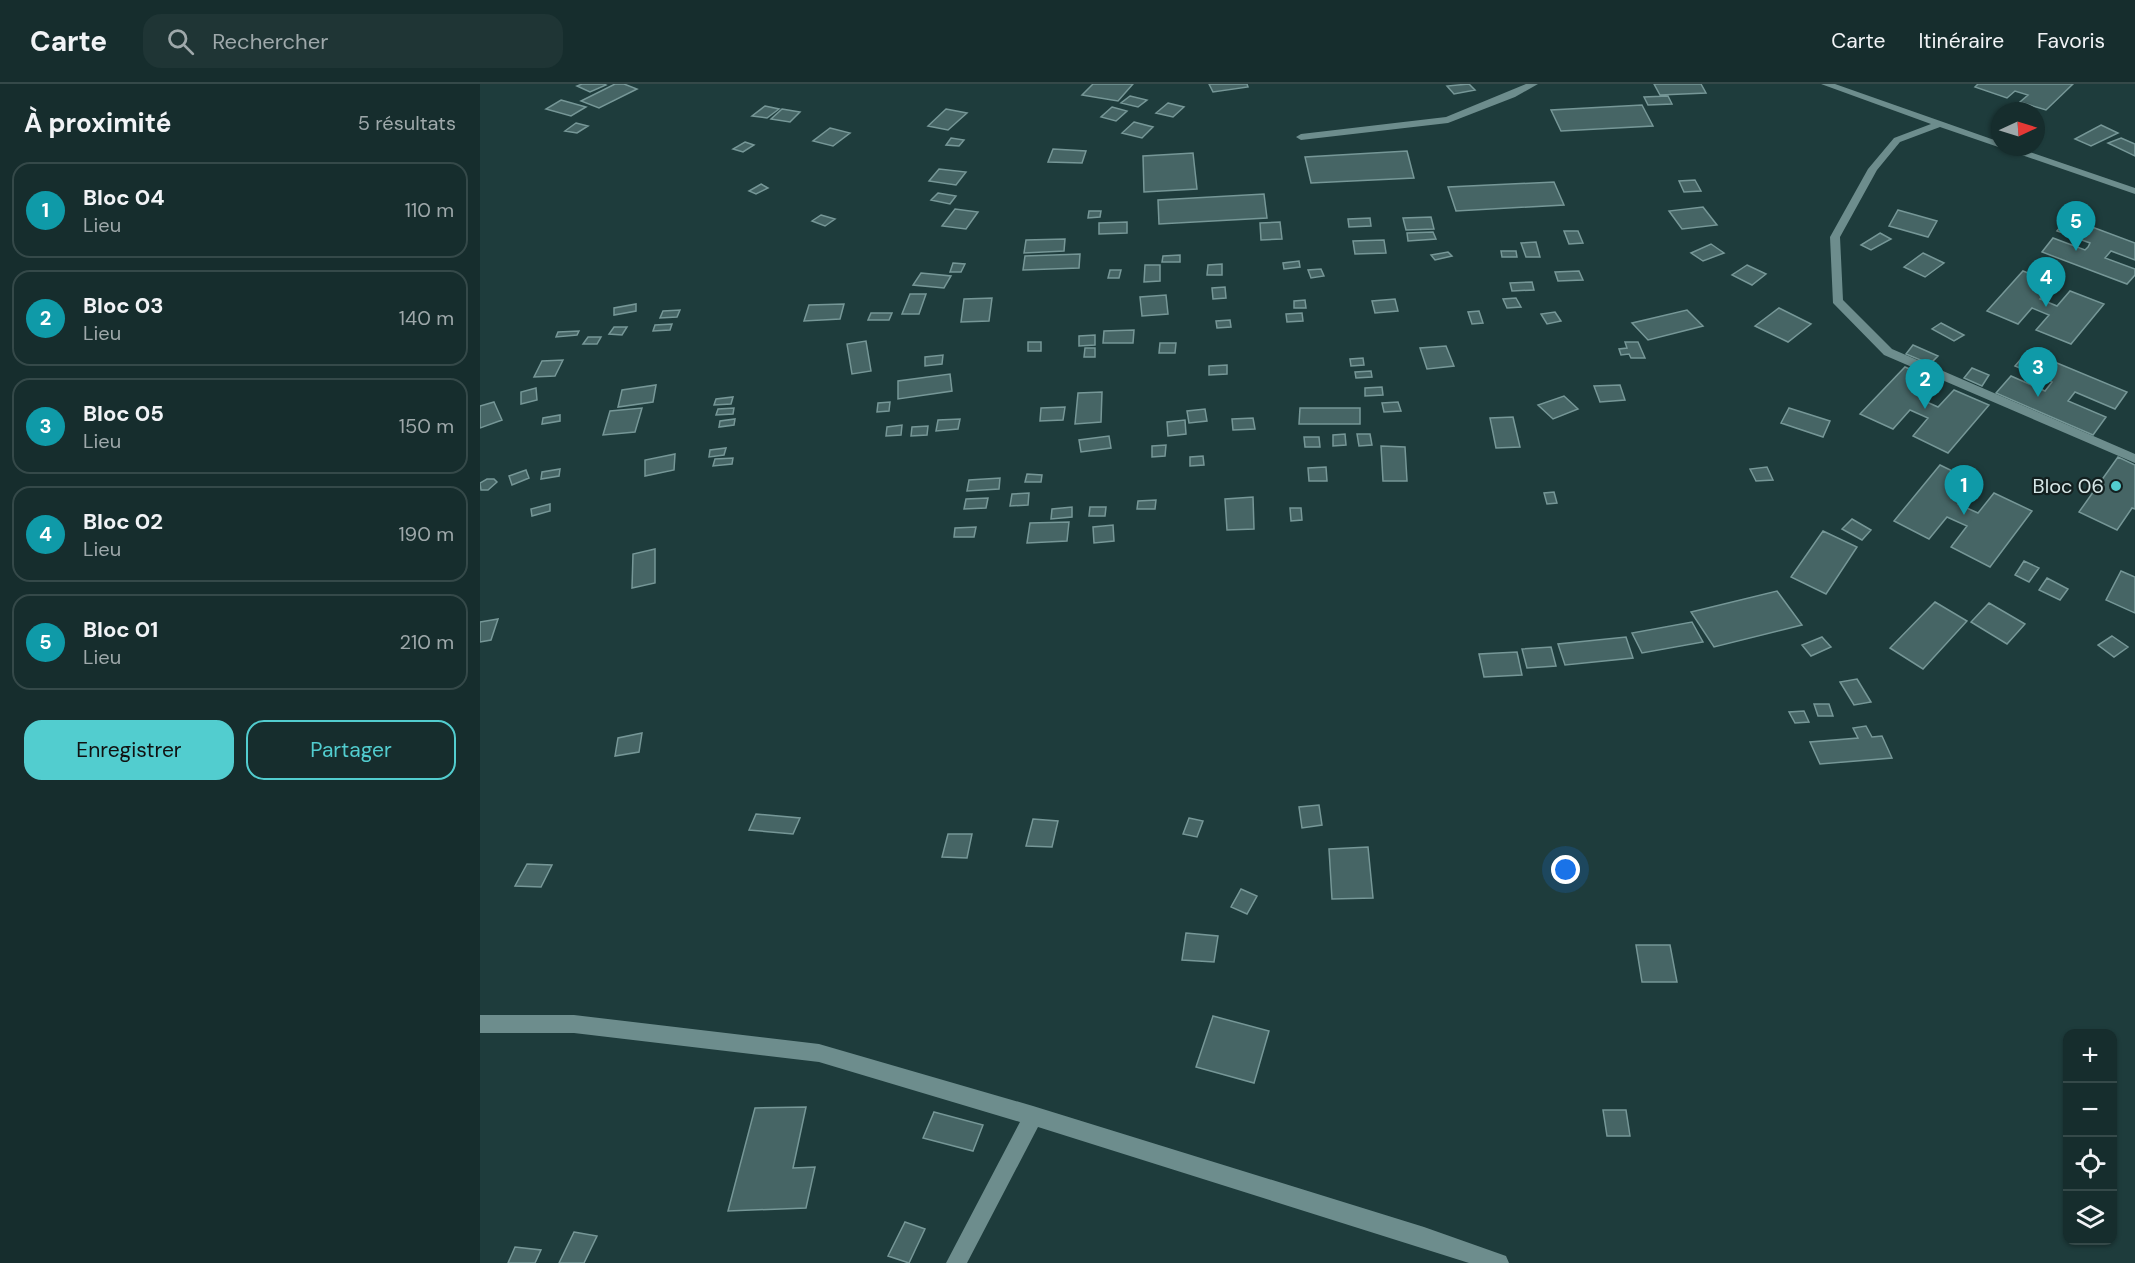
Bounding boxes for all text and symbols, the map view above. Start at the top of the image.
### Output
search box [143,14,563,68]
text: Carte [30,23,107,60]
icon: search [164,25,197,58]
text: Rechercher [212,27,328,56]
text: Carte [1831,27,1885,55]
text: Itinéraire [1918,27,2004,55]
text: Favoris [2037,27,2105,55]
north arrow [1991,102,2045,156]
text: À proximité [24,106,171,140]
text: 5 résultats [358,110,456,136]
text: Bloc 04 [83,183,165,212]
text: 1 [42,197,49,223]
text: 110 m [405,197,454,223]
pin: 5 [2056,202,2096,251]
text: Lieu [83,212,121,238]
pin: 4 [2026,258,2066,307]
text: Bloc 03 [83,291,164,320]
text: 2 [40,305,51,331]
text: 140 m [399,305,454,331]
text: Lieu [83,320,121,346]
pin: 3 [2018,348,2058,397]
pin: 2 [1906,360,1944,409]
text: Bloc 05 [83,399,164,428]
text: 3 [39,413,52,439]
text: 150 m [399,413,454,439]
text: Lieu [83,428,121,454]
pin: 1 [1944,466,1984,515]
place label: Bloc 06 [2033,473,2104,499]
marker: Bloc 06 [2109,479,2123,493]
text: Bloc 02 [83,507,163,536]
text: 4 [39,521,52,547]
text: 190 m [398,521,454,547]
text: Lieu [83,536,121,562]
text: Bloc 01 [83,615,158,644]
text: 5 [39,629,52,655]
text: 210 m [399,629,454,655]
text: Lieu [83,644,121,670]
button: Enregistrer [24,720,234,780]
button: Partager [246,720,456,780]
your location [1551,855,1580,884]
map controls [2063,1029,2117,1245]
button: + [2063,1029,2117,1083]
button: − [2063,1083,2117,1137]
button: locate [2063,1137,2117,1191]
button: layers [2063,1191,2117,1245]

